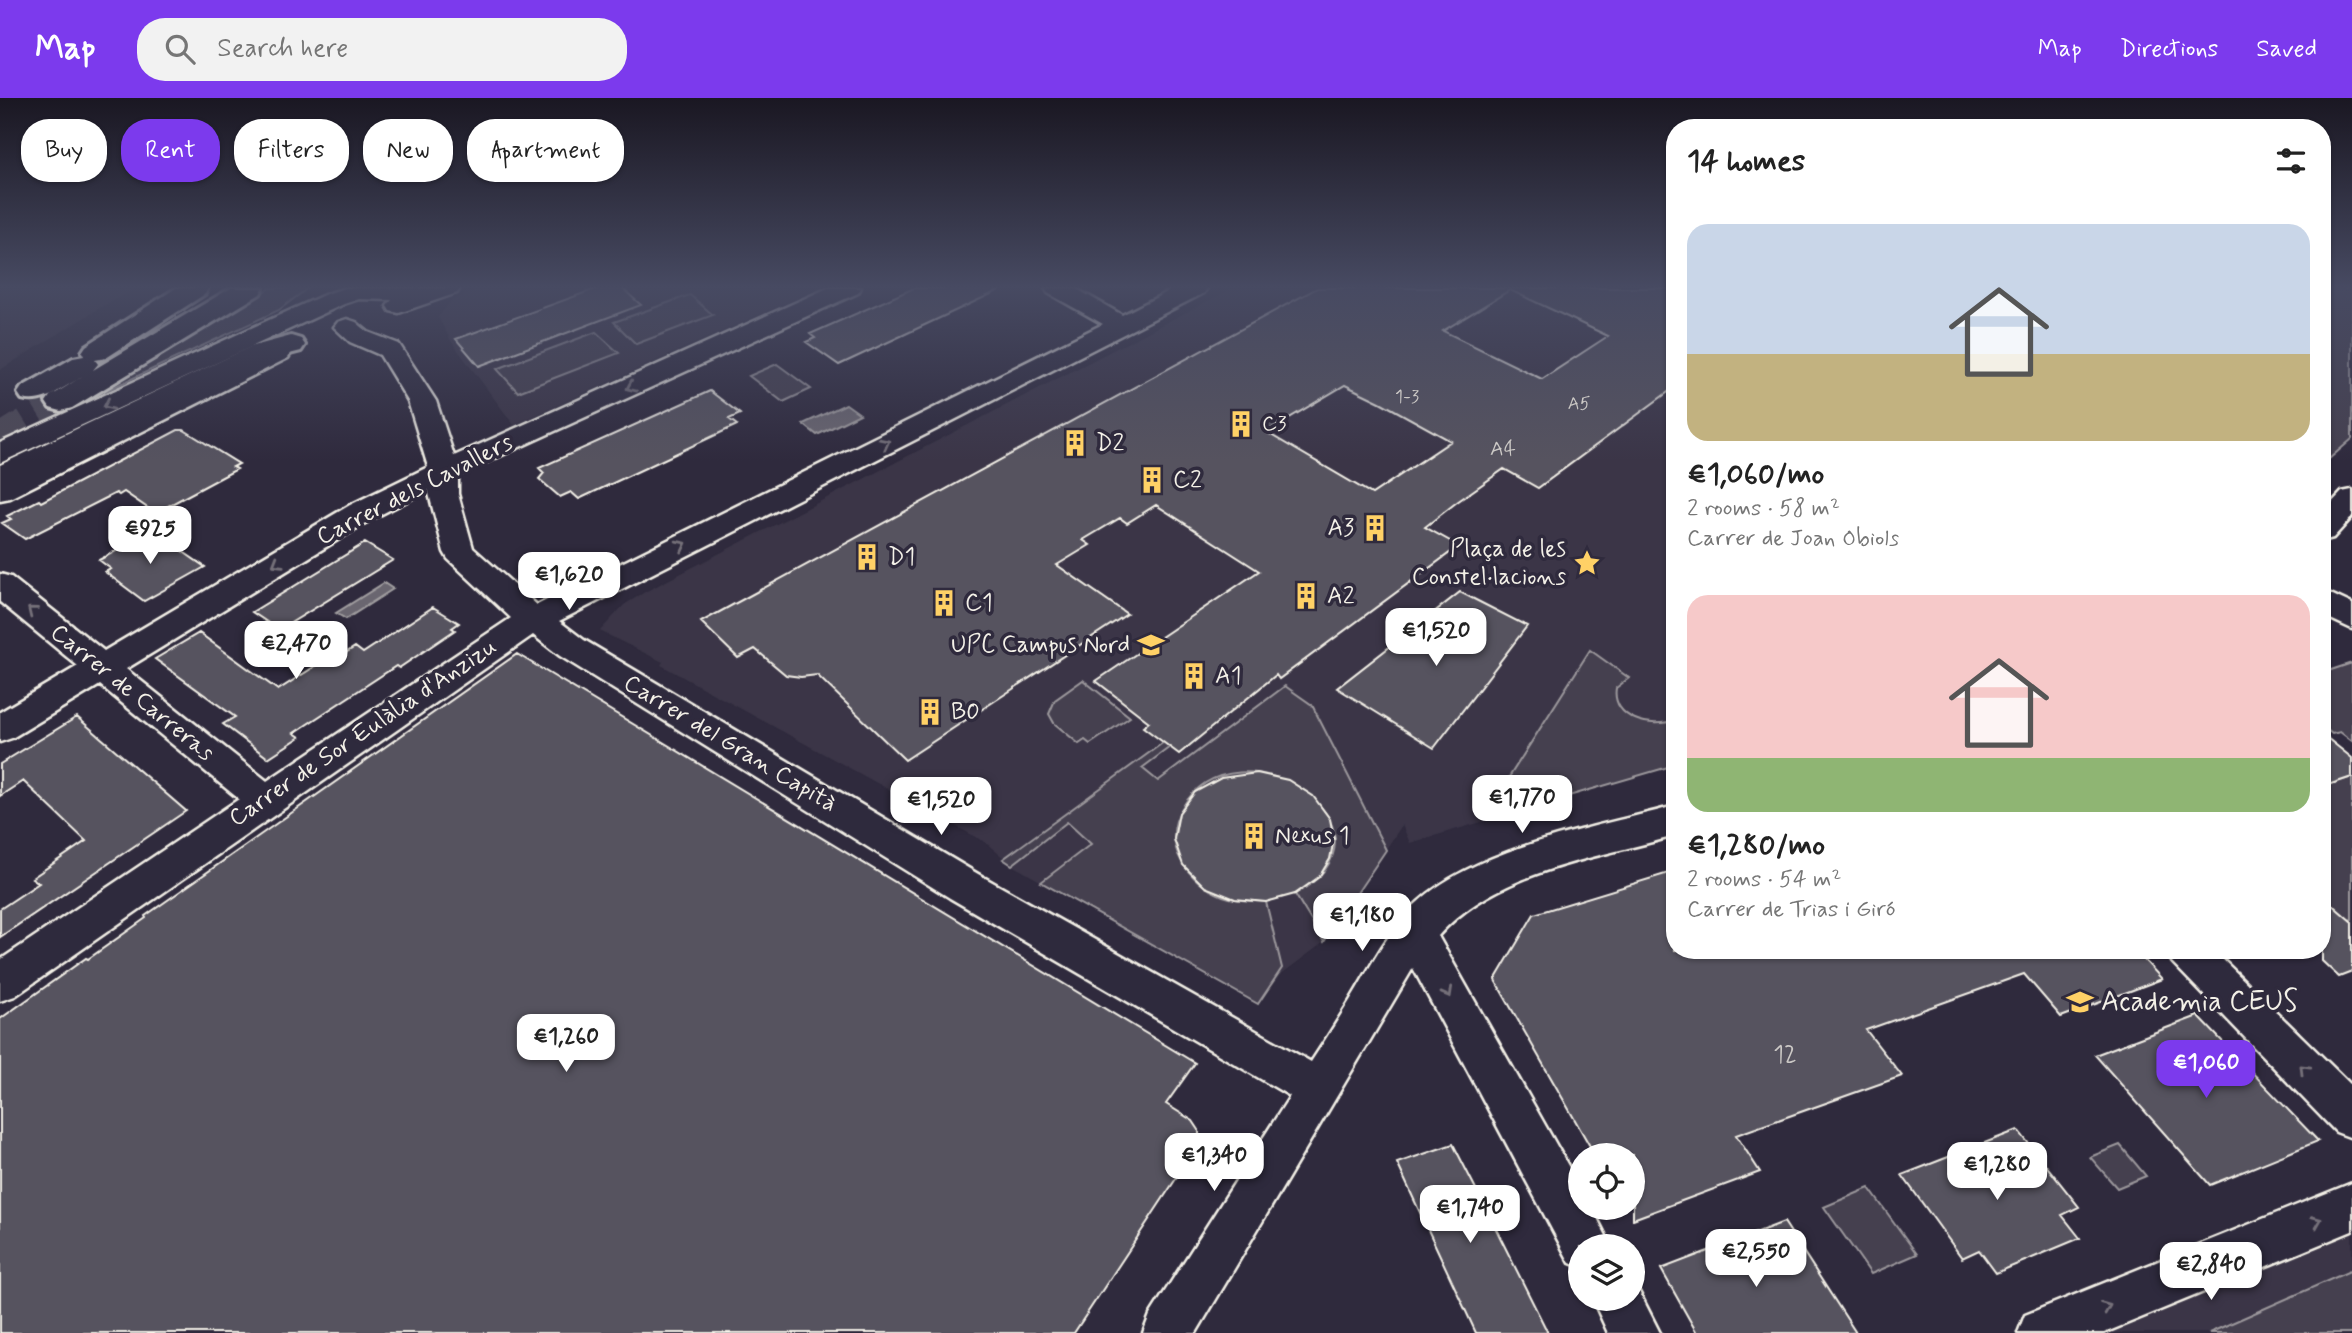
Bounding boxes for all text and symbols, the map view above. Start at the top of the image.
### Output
search box [137,18,627,81]
text: Map [35,27,95,71]
icon: search [161,30,199,68]
text: Search here [217,32,348,66]
text: Map [2038,34,2082,65]
text: Directions [2120,34,2218,65]
text: Saved [2256,34,2317,65]
chip: Buy [21,119,107,182]
chip: Rent [121,119,220,182]
chip: Filters [234,119,349,182]
chip: New [363,119,453,182]
chip: Apartment [467,119,624,182]
text: 14 homes [1687,142,1805,181]
icon: filters [2272,142,2310,180]
icon: home [1936,269,2062,395]
one-way arrow [625,379,638,393]
house number: 1-3 [1395,385,1419,409]
house number: A5 [1568,392,1590,416]
one-way arrow [103,397,115,411]
building icon: C3 [1226,409,1256,439]
place label: C3 [1262,410,1287,438]
street label: Carrer dels Cavallers [312,427,519,553]
building icon: D2 [1060,428,1090,458]
place label: D2 [1096,428,1125,459]
house number: A4 [1490,435,1516,463]
one-way arrow [878,437,890,451]
text: €1,060/mo [1687,455,1824,494]
building icon: C2 [1137,465,1167,495]
place label: C2 [1173,465,1202,496]
text: 2 rooms · 58 m² [1687,494,1840,524]
pin: €925 [109,506,191,566]
place label: A3 [1327,513,1354,544]
building icon: A3 [1360,513,1390,543]
text: €925 [124,514,176,544]
text: Carrer de Joan Obiols [1687,524,1899,554]
place label: Plaça de les Constel·lacions [1412,534,1566,593]
one-way arrow [674,539,687,553]
building icon: D1 [852,542,882,572]
place label: D1 [888,542,915,573]
place icon: Plaça de les Constel·lacions [1572,548,1602,578]
pin: €1,620 [512,552,626,612]
one-way arrow [272,554,285,567]
text: €1,620 [534,560,604,590]
building icon: A2 [1291,581,1321,611]
place label: A2 [1327,581,1355,612]
building icon: C1 [929,588,959,618]
place label: C1 [965,588,993,619]
one-way arrow [27,607,40,620]
pin: €1,520 [1379,608,1493,668]
text: €1,520 [1401,616,1471,646]
street label: Carrer de Carreras [44,617,221,769]
pin: €2,470 [239,622,353,681]
text: €2,470 [260,629,332,659]
place label: UPC Campus Nord [951,630,1130,661]
school or university icon: UPC Campus Nord [1136,630,1166,660]
street label: Carrer de Sor Eulàlia d'Anzizu [223,632,503,834]
icon: home [1936,640,2062,766]
building icon: A1 [1179,661,1209,691]
place label: A1 [1215,661,1241,692]
street label: Carrer del Gran Capità [618,668,842,820]
building icon: B0 [915,697,945,727]
place label: B0 [951,697,980,728]
pin: €1,770 [1465,776,1579,835]
pin: €1,520 [884,778,998,837]
text: €1,770 [1488,783,1556,813]
text: €1,520 [906,785,976,815]
building icon: Nexus 1 [1239,821,1269,851]
place label: Nexus 1 [1275,821,1349,852]
text: €1,280/mo [1687,826,1825,865]
text: 2 rooms · 54 m² [1687,865,1841,895]
pin: €1,180 [1305,894,1419,953]
text: Carrer de Trias i Giró [1687,895,1896,925]
text: €1,180 [1329,901,1395,931]
place label: Academia CEUS [2101,984,2298,1021]
one-way arrow [1440,986,1453,998]
school or university icon: Academia CEUS [2065,987,2095,1017]
pin: €1,260 [509,1014,623,1074]
text: €1,260 [533,1022,599,1052]
house number: 12 [1773,1040,1797,1071]
pin: €1,060 [2149,1040,2263,1100]
text: €1,060 [2172,1048,2240,1078]
one-way arrow [2300,1065,2312,1077]
pin: €1,340 [1157,1134,1271,1193]
text: €1,340 [1181,1141,1247,1171]
pin: €1,280 [1940,1142,2054,1202]
map controls [1568,1143,1645,1311]
button: locate [1568,1143,1645,1220]
text: €1,280 [1963,1150,2031,1180]
pin: €1,740 [1413,1186,1527,1245]
text: €1,740 [1436,1193,1504,1223]
one-way arrow [2310,1216,2322,1230]
pin: €2,550 [1699,1230,1813,1289]
button: layers [1568,1234,1645,1311]
text: €2,550 [1721,1237,1791,1267]
pin: €2,840 [2154,1242,2268,1302]
text: €2,840 [2176,1250,2246,1280]
one-way arrow [2100,1302,2112,1316]

